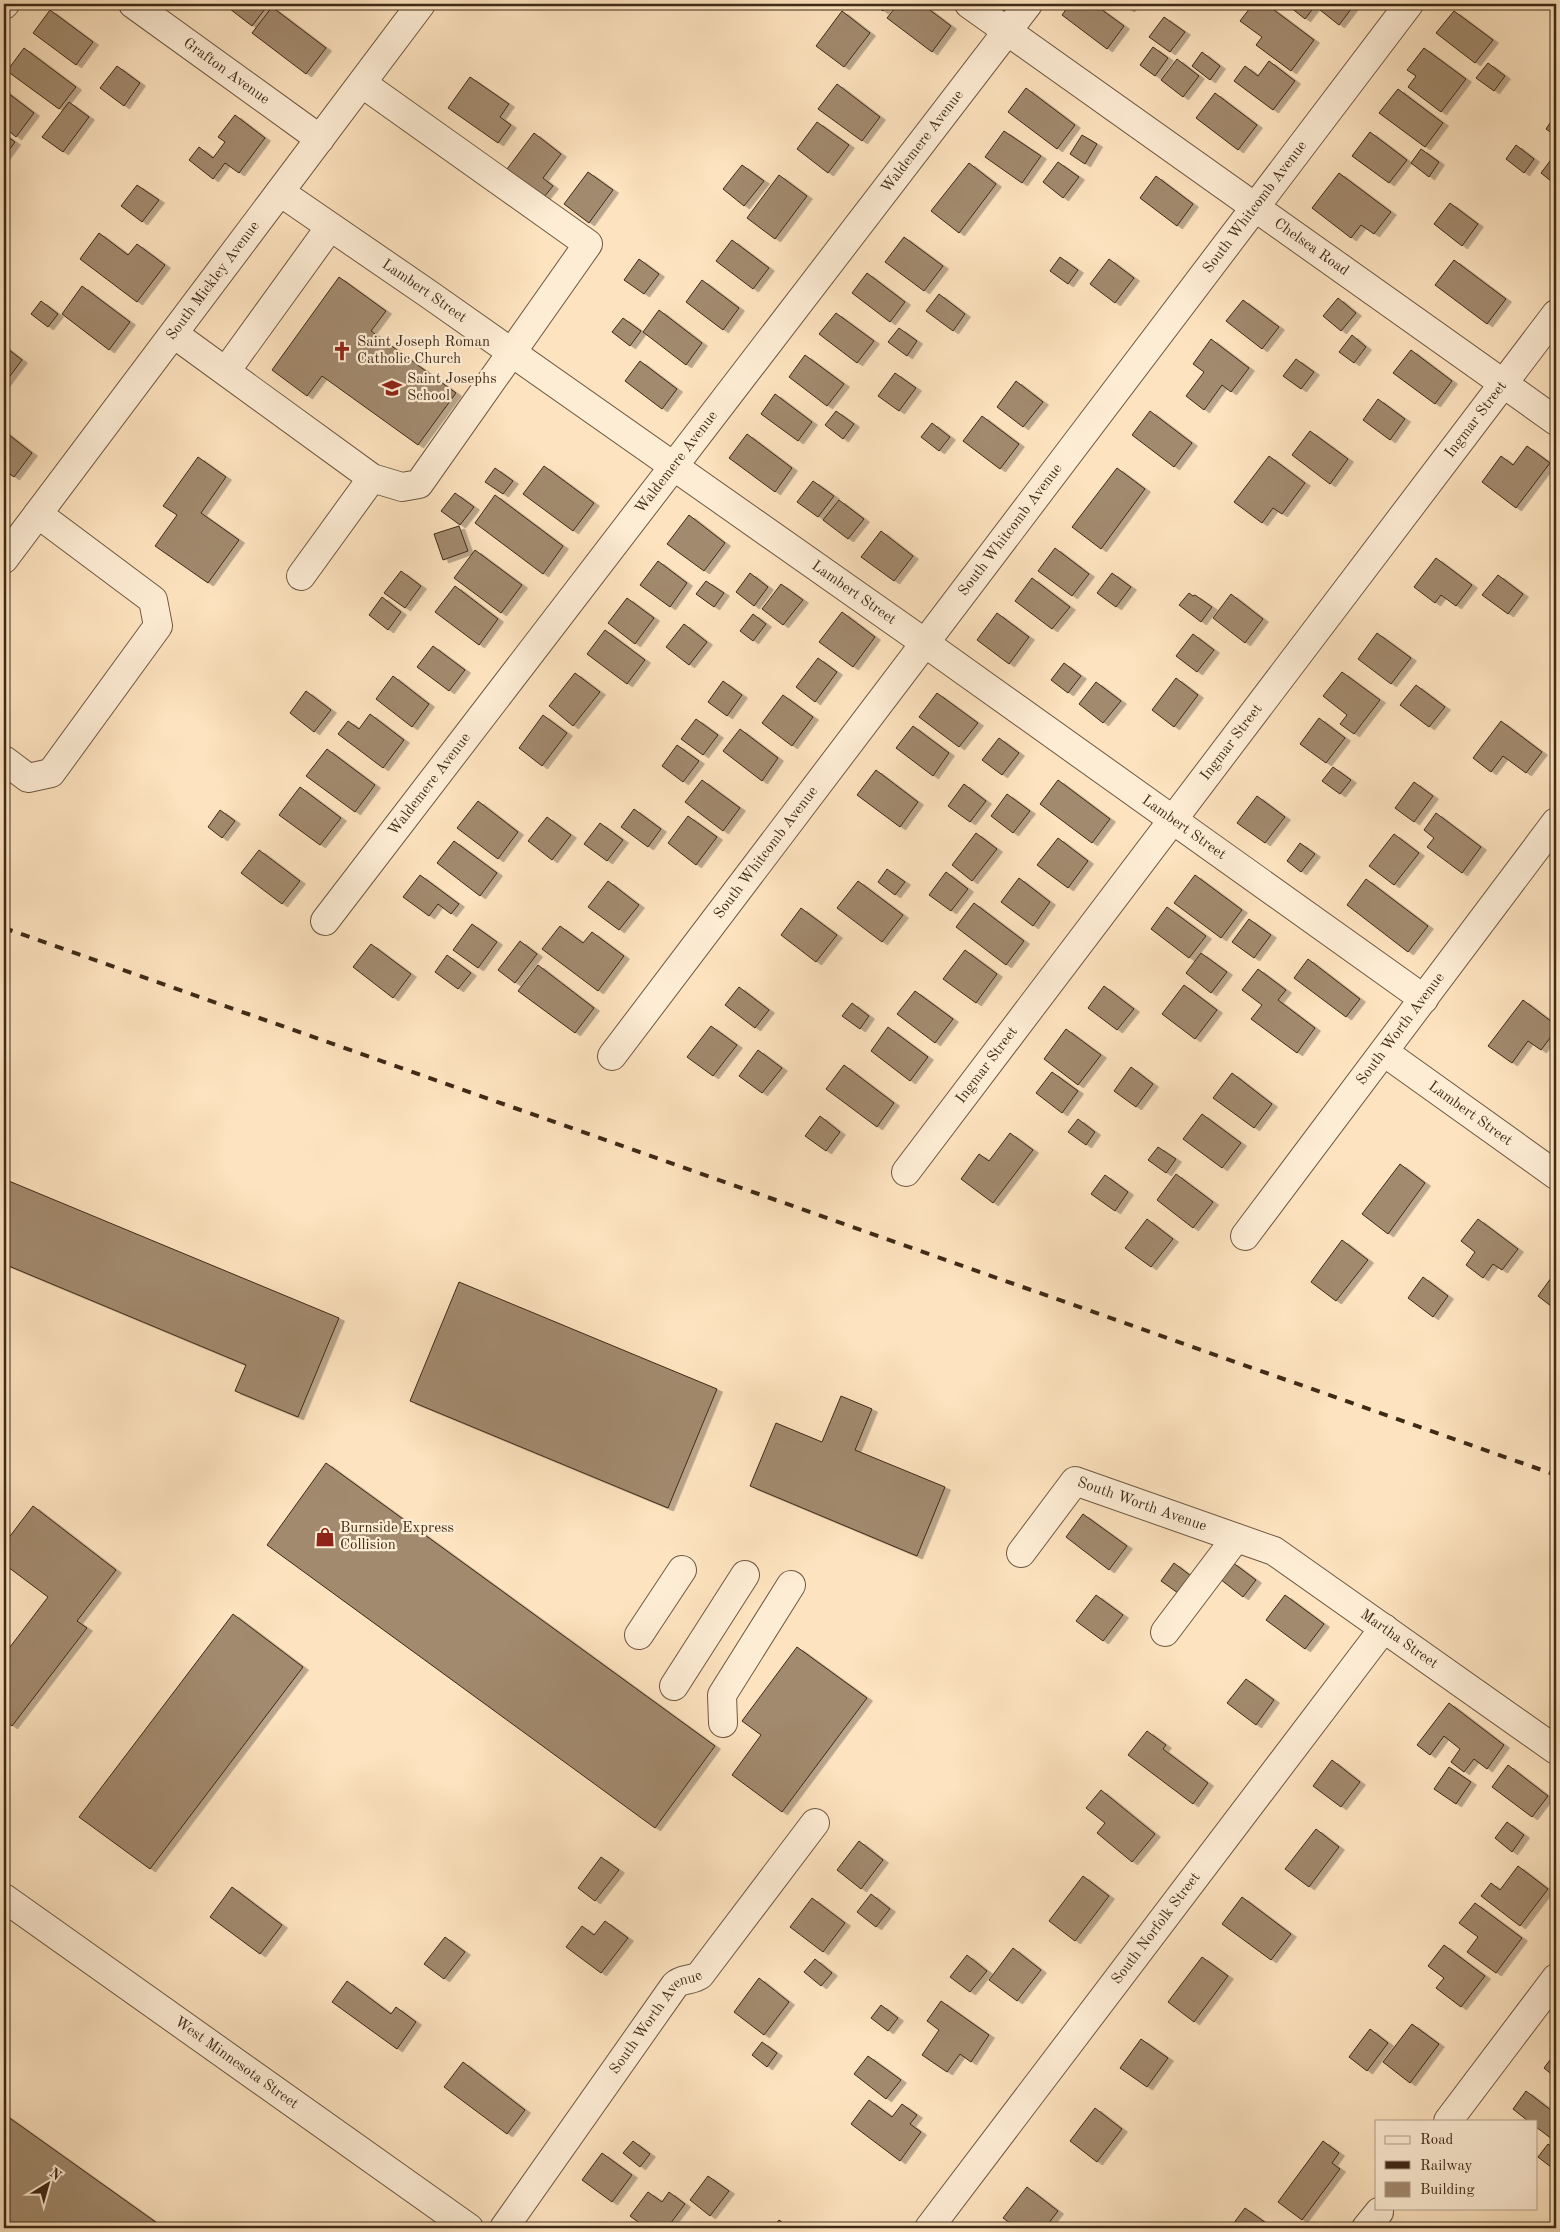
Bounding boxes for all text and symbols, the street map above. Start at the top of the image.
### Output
street label: Grafton Avenue [180,35,272,107]
street label: Waldemere Avenue [879,87,966,196]
street label: South Whitcomb Avenue [1200,138,1310,276]
street label: Chelsea Road [1271,216,1352,279]
street label: South Mickley Avenue [164,219,262,343]
street label: Lambert Street [379,257,469,326]
place label: Saint Joseph Roman Catholic Church [357,335,490,367]
church icon: Saint Joseph Roman Catholic Church [331,340,353,362]
place label: Saint Josephs School [407,372,497,404]
school or university icon: Saint Josephs School [381,377,403,399]
street label: Ingmar Street [1442,378,1510,461]
street label: Waldemere Avenue [633,408,721,516]
street label: South Whitcomb Avenue [956,461,1065,599]
street label: Lambert Street [809,558,899,628]
street label: Ingmar Street [1198,701,1265,783]
street label: Waldemere Avenue [386,730,474,839]
street label: South Whitcomb Avenue [711,784,821,922]
street label: Lambert Street [1139,793,1229,863]
street label: South Worth Avenue [1354,970,1447,1088]
street label: Ingmar Street [953,1024,1021,1106]
street label: Lambert Street [1425,1079,1515,1149]
street label: South Worth Avenue [1075,1475,1209,1534]
place label: Burnside Express Collision [340,1521,454,1553]
shop icon: Burnside Express Collision [314,1526,336,1548]
street label: Martha Street [1358,1607,1441,1672]
street label: South Norfolk Street [1109,1870,1203,1987]
street label: South Worth Avenue [607,1968,705,2077]
street label: West Minnesota Street [172,2014,301,2112]
legend [1375,2120,1538,2210]
text: Road [1420,2133,1454,2148]
text: Railway [1420,2159,1473,2174]
north arrow [22,2160,72,2210]
text: N [47,2166,64,2183]
text: Building [1420,2183,1475,2198]

